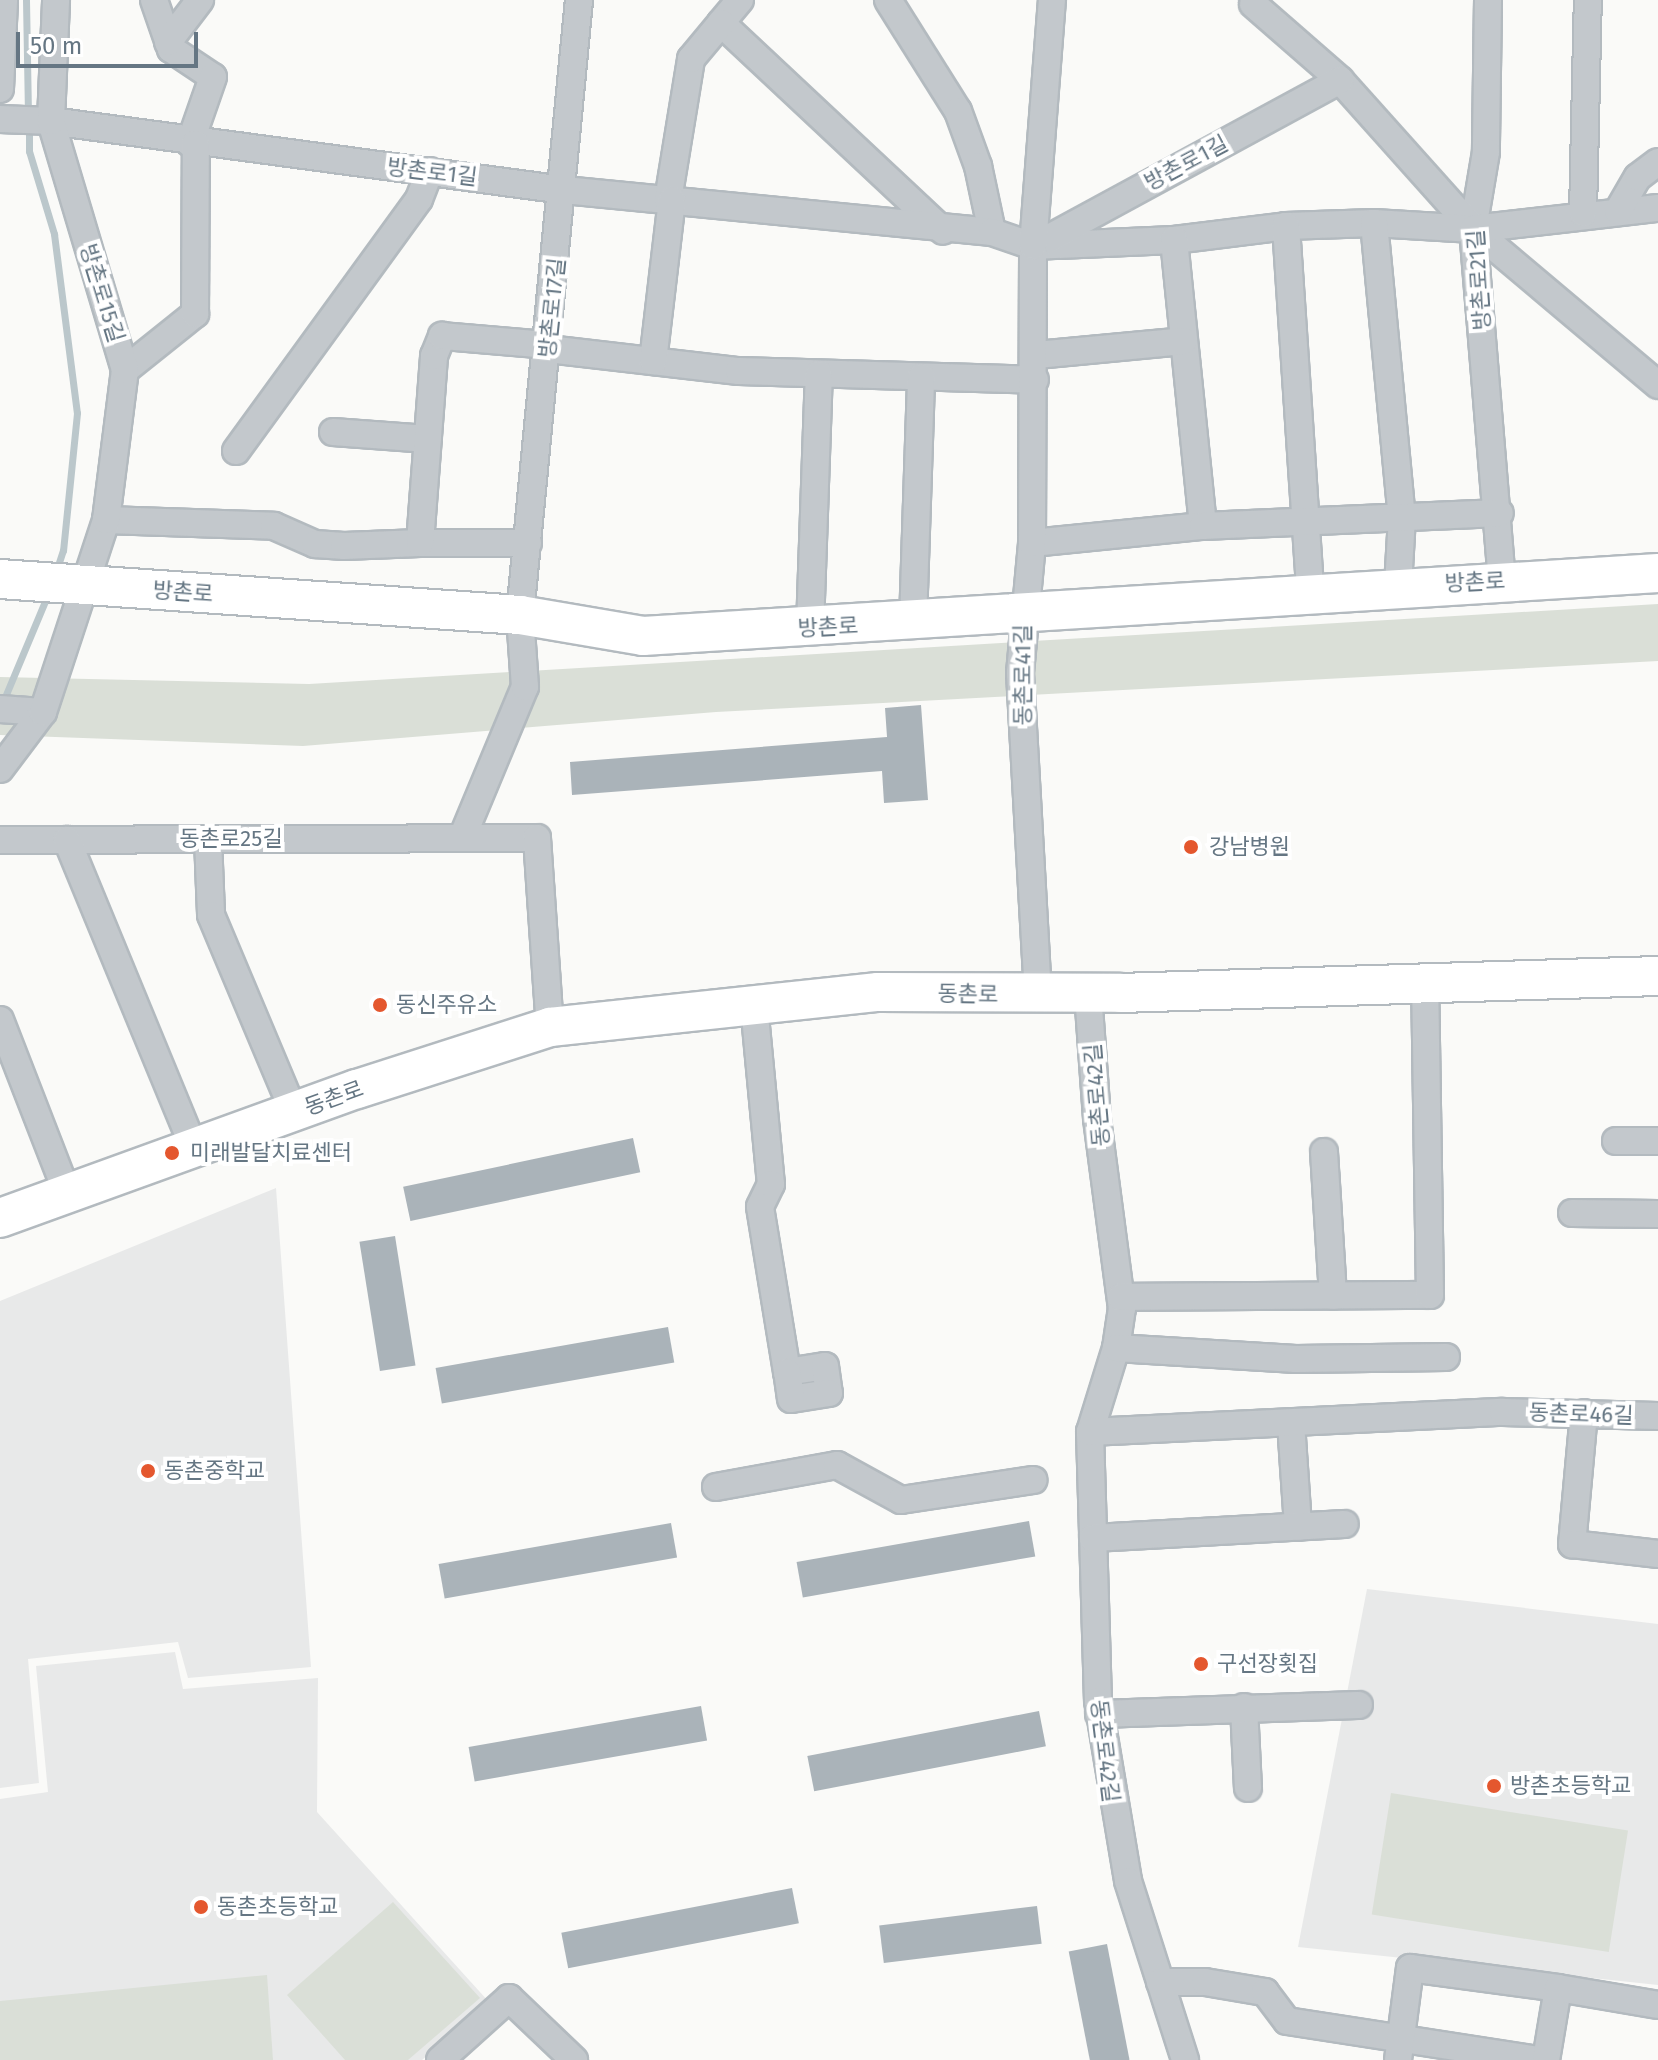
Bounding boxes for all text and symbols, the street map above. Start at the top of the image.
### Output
scale bar [20,16,202,66]
text: 50 m [30,32,82,60]
street label: 방촌로1길 [1140,130,1232,196]
street label: 방촌로1길 [385,153,479,191]
street label: 방촌로21길 [1462,229,1496,331]
street label: 방촌로15길 [75,241,129,345]
street label: 방촌로17길 [534,257,570,359]
street label: 방촌로 [1444,567,1506,597]
street label: 방촌로 [152,577,214,607]
street label: 방촌로 [797,612,859,642]
street label: 동촌로41길 [1010,625,1036,725]
street label: 동촌로25길 [180,826,282,852]
place label: 강남병원 [1209,834,1290,860]
marker: 강남병원 [1180,836,1202,858]
street label: 동촌로 [937,980,999,1008]
place label: 동신주유소 [396,992,497,1018]
marker: 동신주유소 [371,996,389,1014]
street label: 동촌로42길 [1079,1042,1115,1148]
street label: 동촌로 [301,1075,367,1121]
place label: 미래발달치료센터 [190,1140,352,1166]
marker: 미래발달치료센터 [161,1142,183,1164]
street label: 동촌로46길 [1528,1399,1634,1429]
place label: 동촌중학교 [164,1458,265,1484]
marker: 동촌중학교 [139,1462,157,1480]
place label: 구선장횟집 [1217,1651,1318,1677]
marker: 구선장횟집 [1192,1655,1210,1673]
street label: 동촌로42길 [1086,1698,1124,1804]
place label: 방촌초등학교 [1510,1773,1631,1799]
marker: 방촌초등학교 [1485,1777,1503,1795]
place label: 동촌초등학교 [217,1894,338,1920]
marker: 동촌초등학교 [192,1898,210,1916]

